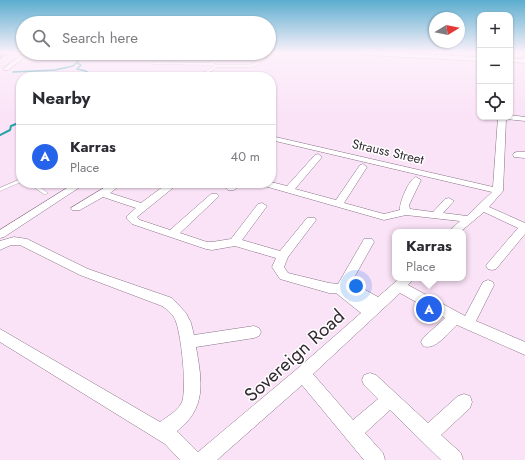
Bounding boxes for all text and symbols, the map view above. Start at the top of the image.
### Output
north arrow [429,12,465,48]
map controls [477,12,513,120]
button: + [477,12,513,48]
search box [16,16,276,60]
icon: search [30,27,52,49]
text: Search here [62,27,138,49]
button: − [477,48,513,84]
button: locate [477,84,513,120]
text: Nearby [32,86,90,110]
street label: Strauss Street [350,134,427,169]
text: Karras [70,136,116,158]
text: A [40,147,50,166]
text: 40 m [231,147,260,166]
text: Place [70,158,99,177]
popup [392,229,466,281]
text: Karras [406,235,452,257]
text: Place [406,257,435,276]
your location [346,276,366,296]
pin: A [416,294,442,324]
street label: Sovereign Road [238,303,350,408]

